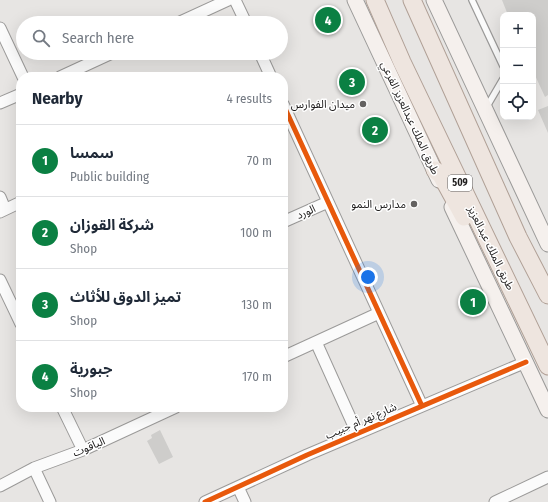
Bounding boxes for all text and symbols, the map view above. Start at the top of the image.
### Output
pin: 4 [315,5,341,35]
map controls [500,12,536,120]
button: + [500,12,536,48]
search box [16,16,288,60]
icon: search [30,27,52,49]
text: Search here [62,29,134,47]
button: − [500,48,536,84]
street label: طريق الملك عبدالعزيز الفرعي [376,59,442,178]
pin: 3 [339,67,365,97]
button: locate [500,84,536,120]
text: Nearby [32,88,83,109]
text: 4 results [226,91,272,106]
place label: ميدان الفوارس [291,98,355,111]
marker: ميدان الفوارس [358,99,368,109]
pin: 2 [362,115,388,145]
text: سمسا [70,144,114,162]
text: 1 [42,153,48,168]
text: 70 m [247,153,272,168]
text: Public building [70,169,149,184]
road number: 509 [448,175,472,191]
place label: مدارس النمو [351,198,406,211]
marker: مدارس النمو [409,199,419,209]
street label: الورد [294,202,318,222]
street label: طريق الملك عبدالعزيز [464,203,517,292]
text: شركة القوزان [70,216,154,234]
text: 2 [42,225,48,240]
text: 100 m [240,225,272,240]
text: Shop [70,241,97,256]
your location [358,267,378,287]
pin: 1 [460,287,486,317]
text: تميز الدوق للأثاث [70,288,181,306]
text: 3 [42,297,48,312]
text: 130 m [241,297,272,312]
text: Shop [70,313,97,328]
text: جبورية [70,360,112,378]
text: 4 [42,369,48,384]
text: 170 m [242,369,272,384]
text: Shop [70,385,97,400]
street label: شارع نهر أم حبيب [323,400,399,443]
street label: الياقوت [71,434,107,460]

